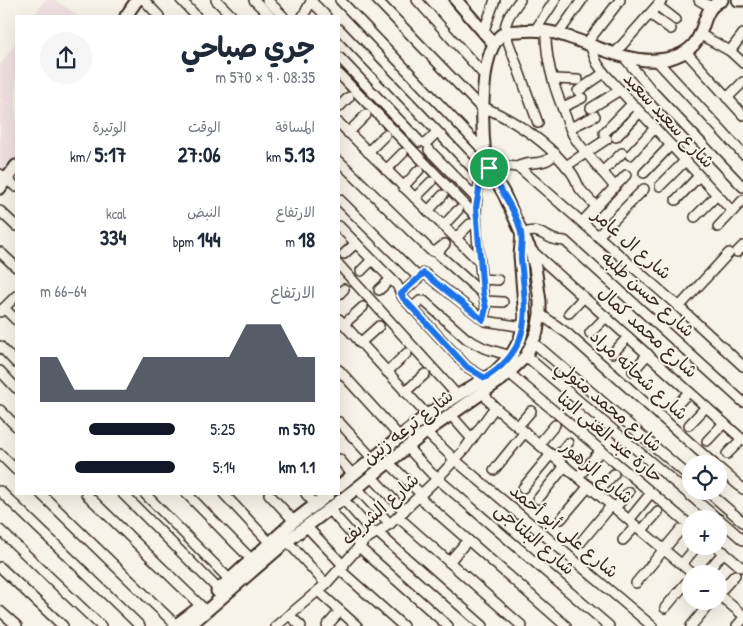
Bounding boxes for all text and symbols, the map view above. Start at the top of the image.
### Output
text: جري صباحي [181,28,315,66]
button: share [40,32,92,84]
text: 08:35 · 9 × 570 m [215,66,315,88]
street label: شارع سعيد سعيد [618,66,721,173]
text: الوتيرة [93,117,126,136]
text: الوقت [188,117,221,136]
text: المسافة [275,117,315,136]
text: 5:17 [95,140,126,169]
text: 27:06 [178,140,221,169]
text: 5.13 [285,140,315,169]
text: /km [70,147,95,166]
text: km [266,147,285,166]
pin [468,147,510,189]
icon: arrive [475,154,503,182]
street label: شارع ال عامر [586,201,677,285]
text: النبض [187,202,221,221]
text: الارتفاع [276,202,315,221]
text: kcal [106,204,126,223]
text: 334 [100,223,126,252]
text: 144 [197,225,221,254]
text: 18 [298,225,315,254]
text: bpm [173,232,197,251]
text: m [286,232,298,251]
street label: شارع حسن طلبه [596,245,701,342]
text: 64–66 m [40,280,86,302]
street label: شارع محمد كمال [593,280,704,383]
text: الارتفاع [270,281,315,303]
street label: شارع شحاته مراد [585,324,694,426]
street label: شارع محمد متولي [548,354,668,461]
street label: شارع ترعه زنين [357,383,458,470]
street label: حارة عبد الغنى البنا [552,385,669,489]
text: 5:25 [210,418,235,440]
text: 570 m [279,418,315,440]
street label: شارع الزهور [555,433,639,509]
map controls [682,455,727,610]
button: locate [682,455,727,500]
text: 5:14 [213,456,235,478]
text: 1.1 km [279,456,315,478]
street label: شارع الشريف [335,467,424,550]
street label: شارع على أبو أحمد [505,478,624,584]
street label: شارع البلتاجى [490,497,581,580]
button: + [682,510,727,555]
button: − [682,565,727,610]

